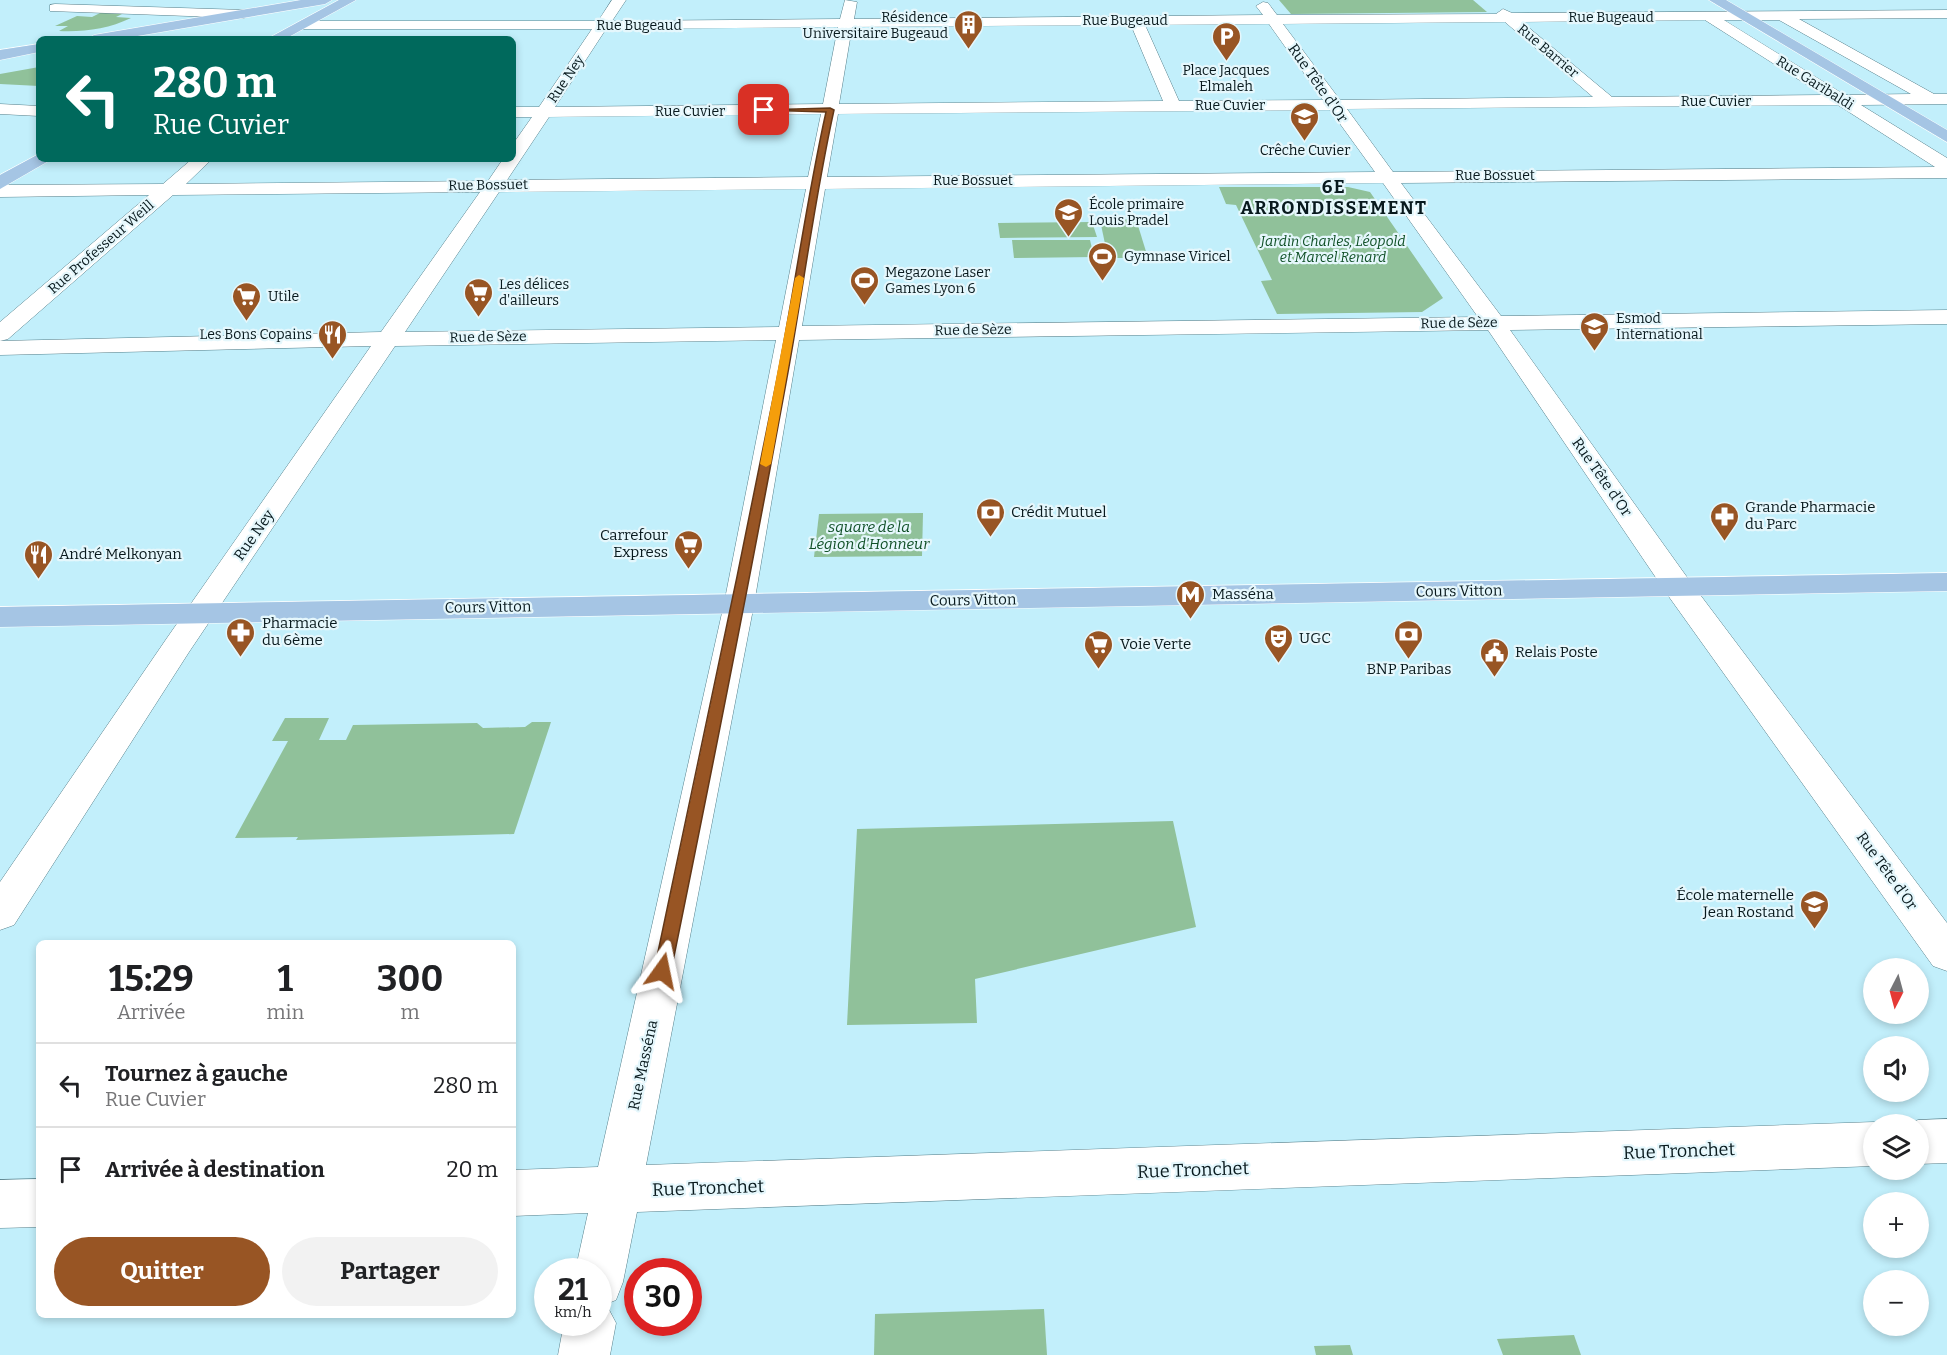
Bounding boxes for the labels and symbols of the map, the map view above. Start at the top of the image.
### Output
place label: Résidence Universitaire Bugeaud [803,9,948,42]
building icon: Résidence Universitaire Bugeaud [953,9,985,51]
street label: Rue Bugeaud [1568,9,1654,26]
street label: Rue Bugeaud [1082,12,1168,29]
street label: Rue Bugeaud [596,17,682,34]
parking icon: Place Jacques Elmaleh [1210,20,1242,62]
street label: Rue Barrier [1514,21,1582,81]
street label: Rue Tête d'Or [1284,40,1352,126]
street label: Rue Ney [544,51,588,106]
street label: Rue Garibaldi [1773,52,1857,114]
place label: Place Jacques Elmaleh [1182,62,1270,95]
pin [738,84,789,135]
street label: Rue Cuvier [1681,93,1751,110]
street label: Rue Cuvier [1195,97,1265,114]
school or university icon: Crêche Cuvier [1289,100,1321,142]
street label: Rue Cuvier [655,103,725,120]
place label: Crêche Cuvier [1260,142,1350,159]
street label: Rue Bossuet [1455,167,1535,184]
street label: Rue Bossuet [933,172,1013,189]
street label: Rue Bossuet [448,176,528,194]
district label: 6E ARRONDISSEMENT [1241,176,1427,219]
place label: École primaire Louis Pradel [1089,195,1184,229]
street label: Rue Professeur Weill [45,196,157,298]
school or university icon: École primaire Louis Pradel [1052,196,1084,238]
park label: Jardin Charles, Léopold et Marcel Renard [1259,233,1405,266]
sports icon: Gymnase Viricel [1087,240,1119,282]
place label: Gymnase Viricel [1124,248,1230,265]
sports icon: Megazone Laser Games Lyon 6 [848,264,880,306]
place label: Megazone Laser Games Lyon 6 [885,264,990,297]
supermarket icon: Les délices d'ailleurs [462,276,494,318]
place label: Les délices d'ailleurs [499,276,569,309]
supermarket icon: Utile [231,280,263,322]
place label: Utile [268,288,299,305]
school or university icon: Esmod International [1579,310,1611,352]
place label: Esmod International [1616,310,1703,343]
street label: Rue de Sèze [1420,314,1498,332]
restaurant icon: Les Bons Copains [317,318,349,360]
street label: Rue de Sèze [934,321,1012,339]
place label: Les Bons Copains [200,326,312,343]
street label: Rue de Sèze [449,328,527,346]
street label: Rue Tête d'Or [1568,434,1636,520]
bank icon: Crédit Mutuel [974,496,1006,538]
place label: Grande Pharmacie du Parc [1745,498,1875,533]
pharmacy icon: Grande Pharmacie du Parc [1708,500,1740,542]
place label: Crédit Mutuel [1011,503,1106,521]
street label: Rue Ney [230,506,278,564]
park label: square de la Légion d'Honneur [809,518,930,553]
place label: Carrefour Express [600,526,668,561]
supermarket icon: Carrefour Express [673,528,705,570]
restaurant icon: André Melkonyan [22,538,54,580]
place label: André Melkonyan [59,545,182,563]
metro station icon: Masséna [1175,578,1207,620]
street label: Cours Vitton [1415,581,1503,601]
place label: Masséna [1212,585,1274,603]
street label: Cours Vitton [929,590,1017,610]
street label: Cours Vitton [444,597,532,617]
place label: Pharmacie du 6ème [262,614,337,649]
pharmacy icon: Pharmacie du 6ème [225,616,257,658]
bank icon: BNP Paribas [1393,618,1425,660]
theatre icon: UGC [1262,622,1294,664]
supermarket icon: Voie Verte [1083,628,1115,670]
place label: UGC [1299,629,1331,647]
place label: Voie Verte [1120,635,1191,653]
public building icon: Relais Poste [1478,636,1510,678]
place label: Relais Poste [1515,643,1598,661]
place label: BNP Paribas [1367,660,1451,678]
street label: Rue Tête d'Or [1853,828,1922,914]
place label: École maternelle Jean Rostand [1676,886,1794,921]
school or university icon: École maternelle Jean Rostand [1799,888,1831,930]
position arrow [630,939,694,1003]
north arrow [1863,958,1929,1024]
street label: Rue Masséna [625,1018,661,1112]
street label: Rue Tronchet [1623,1138,1736,1164]
street label: Rue Tronchet [1137,1157,1250,1183]
street label: Rue Tronchet [652,1175,765,1201]
speed limit sign: 30 [624,1258,702,1336]

